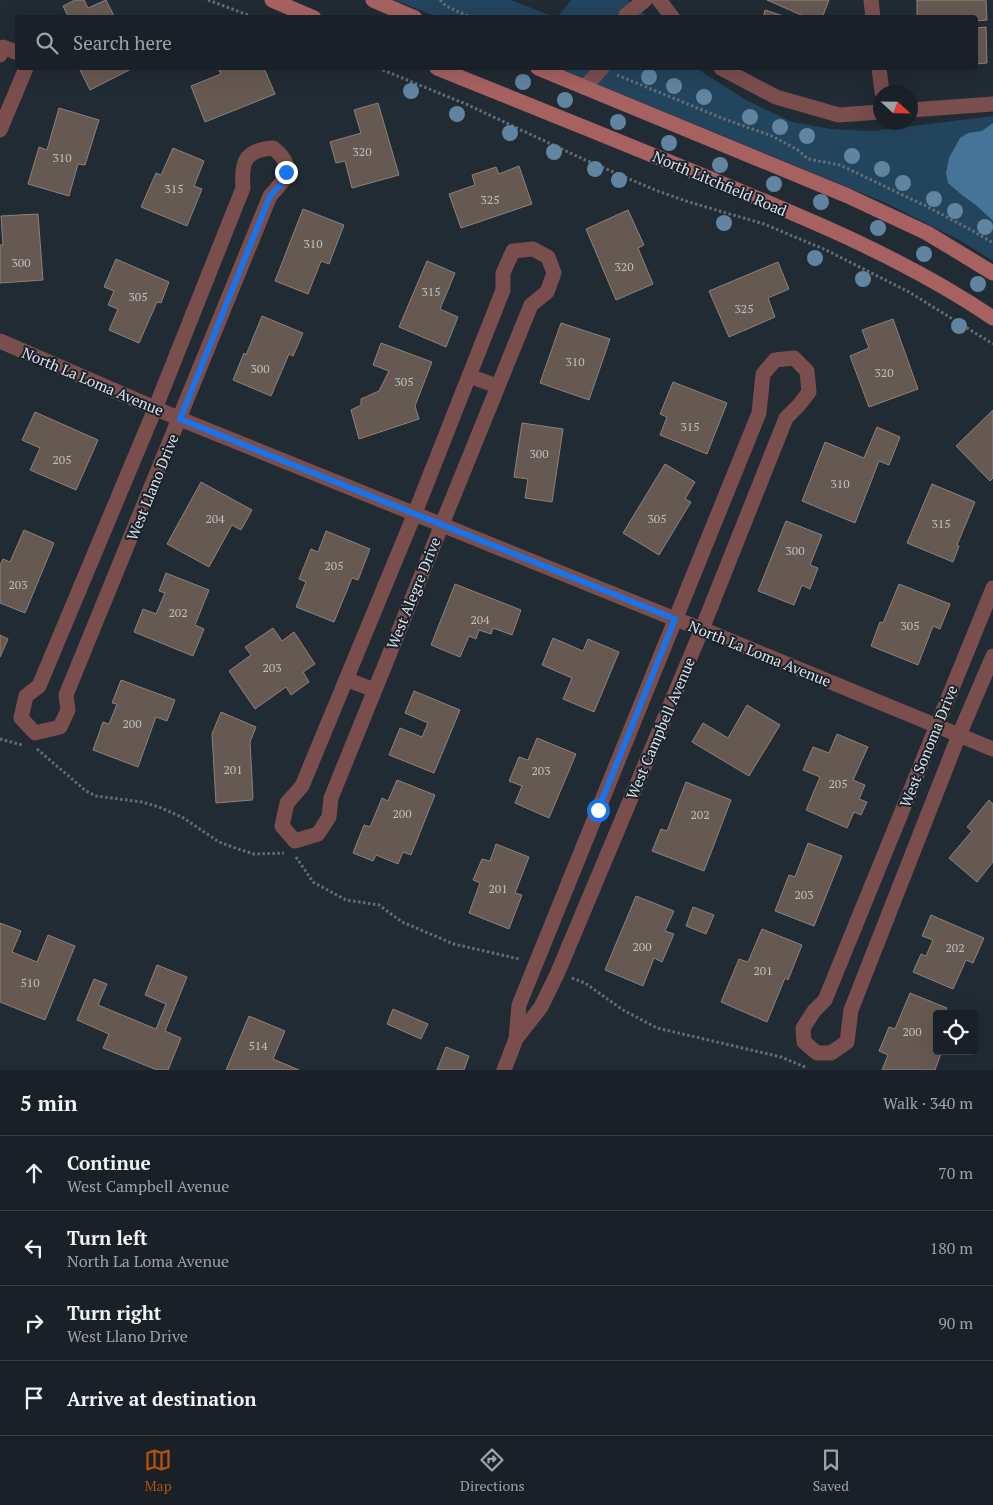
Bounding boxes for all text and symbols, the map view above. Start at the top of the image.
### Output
search box [15,15,978,70]
icon: search [33,29,61,57]
text: Search here [73,30,172,55]
north arrow [873,85,918,130]
house number: 320 [352,144,372,159]
street label: North Litchfield Road [650,146,790,220]
house number: 310 [52,150,72,165]
route end [275,161,298,184]
house number: 315 [164,181,184,196]
house number: 325 [480,192,500,207]
house number: 310 [303,236,323,251]
house number: 300 [11,255,31,270]
house number: 320 [614,259,634,274]
house number: 315 [421,284,441,299]
house number: 305 [128,289,148,304]
house number: 325 [734,301,754,316]
street label: North La Loma Avenue [19,342,167,420]
house number: 310 [565,354,585,369]
house number: 300 [250,361,270,376]
house number: 320 [874,365,894,380]
house number: 305 [394,374,414,389]
house number: 315 [680,419,700,434]
street label: West Llano Drive [122,431,182,543]
house number: 300 [529,446,549,461]
house number: 205 [52,452,72,467]
house number: 310 [830,476,850,491]
house number: 204 [205,511,225,526]
house number: 305 [647,511,667,526]
house number: 315 [931,516,951,531]
street label: West Alegre Drive [381,534,445,652]
house number: 300 [785,543,805,558]
house number: 205 [324,558,344,573]
house number: 203 [8,577,28,592]
house number: 202 [168,605,188,620]
house number: 204 [470,612,490,627]
street label: North La Loma Avenue [686,615,834,691]
house number: 305 [900,618,920,633]
street label: West Campbell Avenue [621,654,699,802]
house number: 203 [262,660,282,675]
street label: West Sonoma Drive [894,682,962,810]
house number: 200 [122,716,142,731]
house number: 201 [223,762,243,777]
house number: 203 [531,763,551,778]
house number: 205 [828,776,848,791]
route start [587,799,610,822]
house number: 200 [392,806,412,821]
house number: 202 [690,807,710,822]
house number: 201 [488,881,508,896]
house number: 203 [794,887,814,902]
house number: 200 [632,939,652,954]
house number: 202 [945,940,965,955]
house number: 201 [753,963,773,978]
house number: 510 [20,975,40,990]
map controls [933,1010,978,1055]
button: locate [933,1010,978,1055]
house number: 200 [902,1024,922,1039]
house number: 514 [248,1038,268,1053]
text: 5 min [20,1089,77,1117]
text: Walk · 340 m [883,1092,973,1114]
text: Continue [67,1150,151,1175]
icon: ahead [20,1159,48,1187]
text: 70 m [938,1162,973,1184]
text: West Campbell Avenue [67,1175,229,1197]
text: Turn left [67,1225,148,1250]
icon: left [20,1234,48,1262]
text: 180 m [930,1237,973,1259]
text: North La Loma Avenue [67,1250,229,1272]
text: Turn right [67,1300,161,1325]
icon: right [20,1309,48,1337]
text: 90 m [938,1312,973,1334]
text: West Llano Drive [67,1325,188,1347]
icon: arrive [20,1384,48,1412]
text: Arrive at destination [67,1386,256,1411]
tab: Map [144,1446,172,1495]
tab: Directions [460,1446,525,1495]
tab: Saved [813,1446,849,1495]

